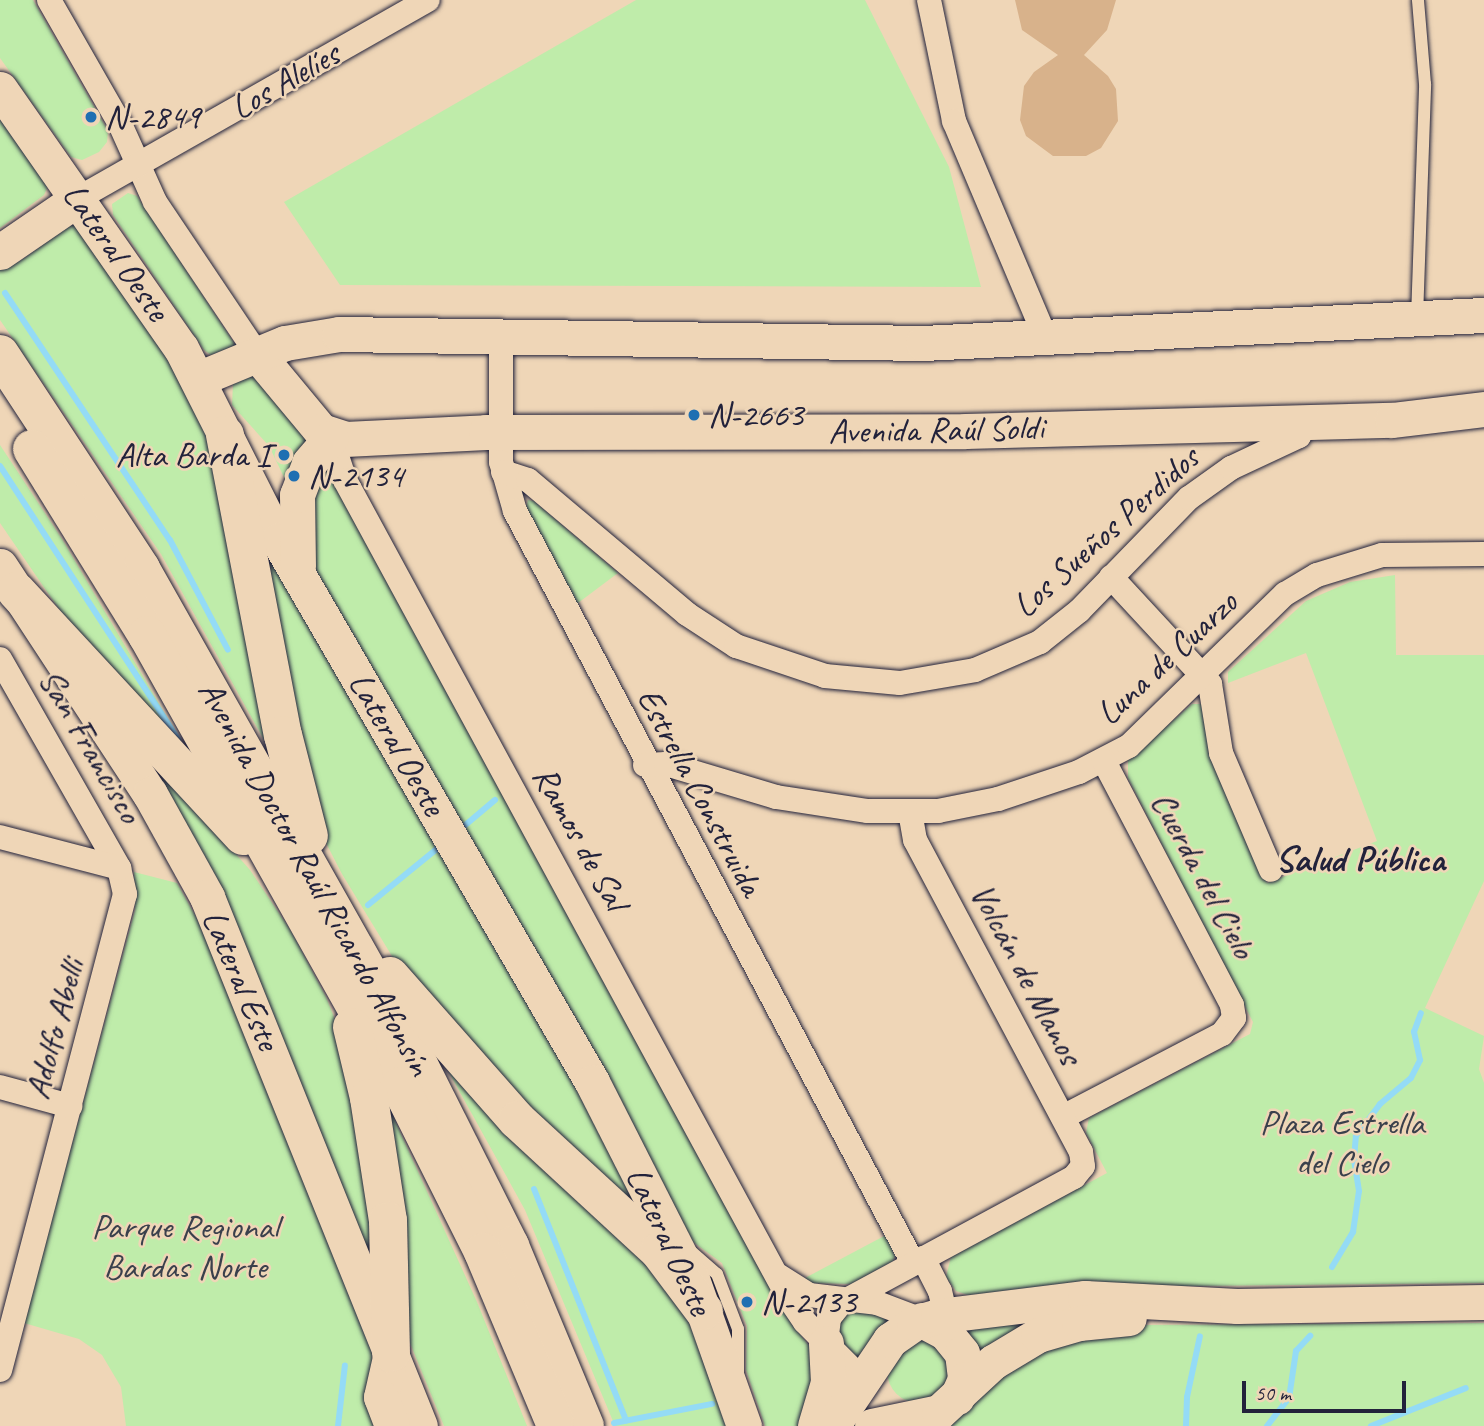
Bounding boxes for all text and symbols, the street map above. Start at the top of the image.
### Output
street label: Los Alelíes [223,33,347,129]
place label: N-2849 [105,96,200,138]
marker: N-2849 [83,109,99,125]
street label: Lateral Oeste [53,175,179,329]
place label: N-2663 [708,394,803,436]
marker: N-2663 [686,407,702,423]
street label: Avenida Raúl Soldi [828,407,1044,453]
place label: Alta Barda I [115,434,270,476]
street label: Los Sueños Perdidos [1005,438,1207,626]
marker: Alta Barda I [276,447,292,463]
place label: N-2134 [308,455,403,497]
marker: N-2134 [286,468,302,484]
street label: Luna de Cuarzo [1088,582,1246,734]
street label: San Francisco [29,661,151,831]
street label: Lateral Oeste [339,665,455,823]
street label: Avenida Doctor Raúl Ricardo Alfonsín [189,673,441,1083]
street label: Estrella Construida [627,681,773,903]
street label: Ramos de Sal [523,759,637,917]
street label: Cuerda del Cielo [1142,785,1264,965]
district label: Salud Pública [1275,837,1445,881]
street label: Volcán de Manos [960,876,1092,1072]
street label: Lateral Este [193,904,289,1056]
street label: Adolfo Abelli [16,954,94,1104]
park label: Plaza Estrella del Cielo [1260,1102,1424,1184]
street label: Lateral Oeste [617,1160,721,1322]
park label: Parque Regional Bardas Norte [92,1206,278,1288]
place label: N-2133 [761,1281,856,1323]
marker: N-2133 [739,1294,755,1310]
scale bar [1246,1366,1410,1410]
text: 50 m [1255,1380,1291,1406]

